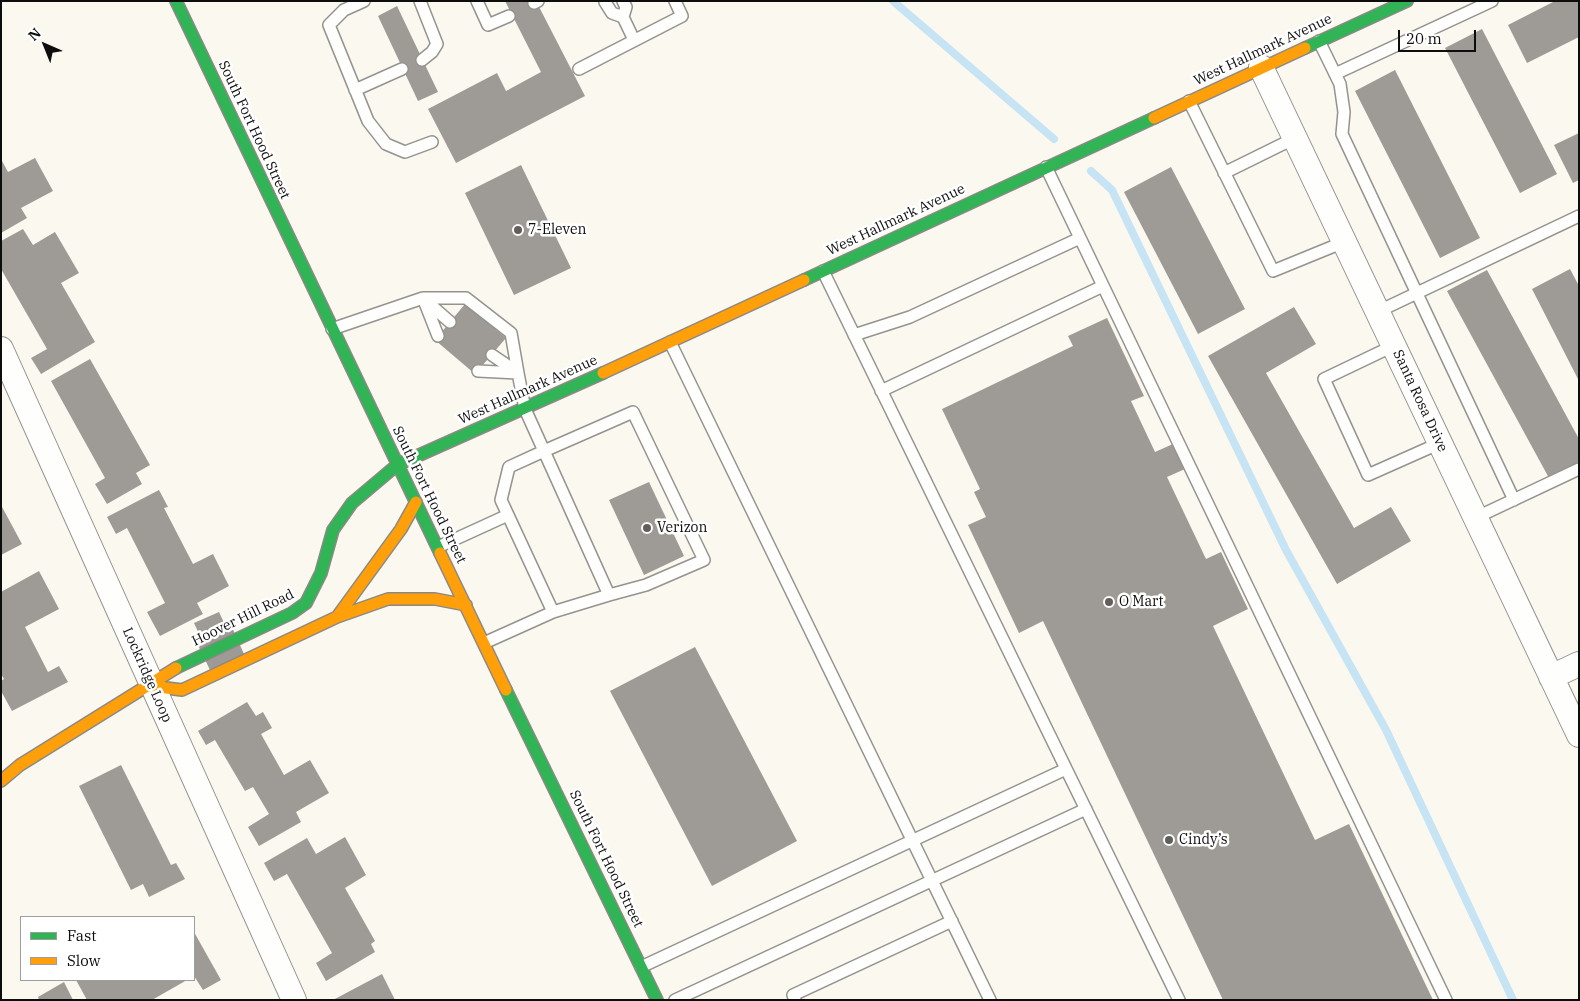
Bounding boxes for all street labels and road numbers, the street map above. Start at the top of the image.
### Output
street label: West Hallmark Avenue [1191,11,1335,89]
street label: South Fort Hood Street [215,58,293,202]
street label: West Hallmark Avenue [824,181,968,259]
street label: Santa Rosa Drive [1389,347,1451,455]
street label: West Hallmark Avenue [456,352,600,428]
street label: South Fort Hood Street [388,424,470,566]
street label: Hoover Hill Road [189,586,297,650]
street label: Lockridge Loop [119,625,175,725]
street label: South Fort Hood Street [565,788,647,930]

